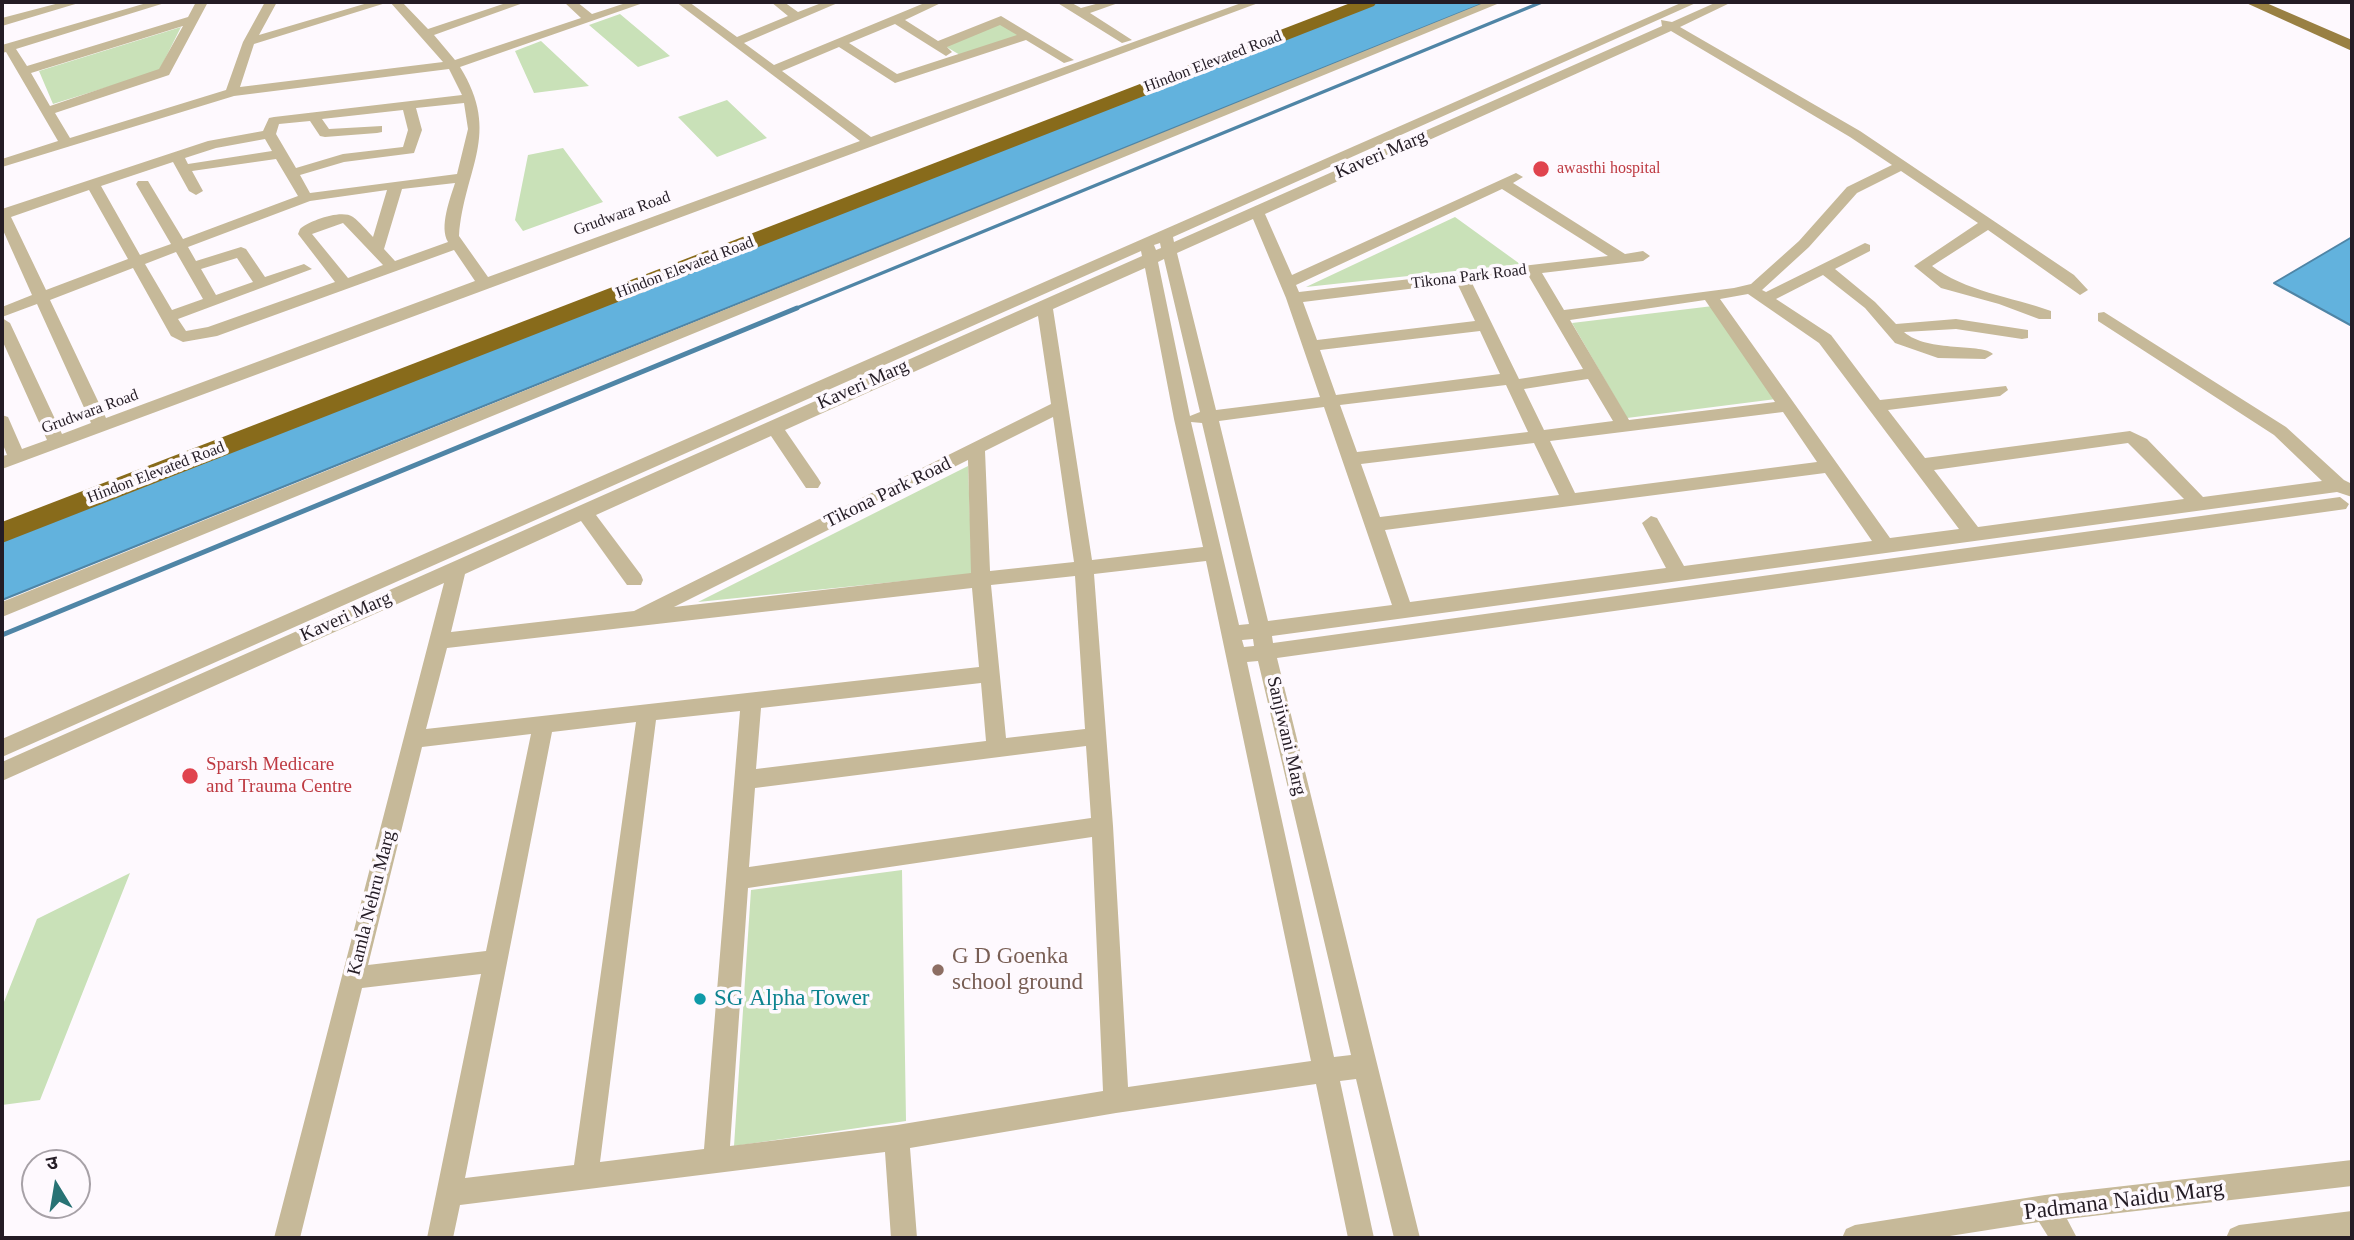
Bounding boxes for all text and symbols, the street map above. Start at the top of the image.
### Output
street label: Hindon Elevated Road [1132,23,1294,101]
street label: Kaveri Marg [1327,123,1435,187]
marker: awasthi hospital [1531,159,1551,179]
place label: awasthi hospital [1557,159,1679,179]
street label: Grudwara Road [564,185,680,243]
street label: Hindon Elevated Road [604,229,766,307]
street label: Tikona Park Road [1403,260,1535,294]
street label: Kaveri Marg [809,353,917,417]
street label: Grudwara Road [32,383,148,441]
street label: Hindon Elevated Road [75,434,237,512]
street label: Tikona Park Road [813,449,963,537]
street label: Kaveri Marg [292,585,400,649]
street label: Sanjiwani Marg [1259,667,1313,805]
place label: Sparsh Medicare and Trauma Centre [206,754,377,798]
marker: Sparsh Medicare and Trauma Centre [180,766,200,786]
street label: Kamla Nehru Marg [340,818,404,988]
place label: G D Goenka school ground [952,943,1108,997]
marker: G D Goenka school ground [930,962,946,978]
place label: SG Alpha Tower [714,985,882,1013]
marker: SG Alpha Tower [692,991,708,1007]
north arrow [21,1149,91,1219]
text: उ [44,1152,60,1178]
street label: Padmana Naidu Marg [2005,1173,2243,1229]

